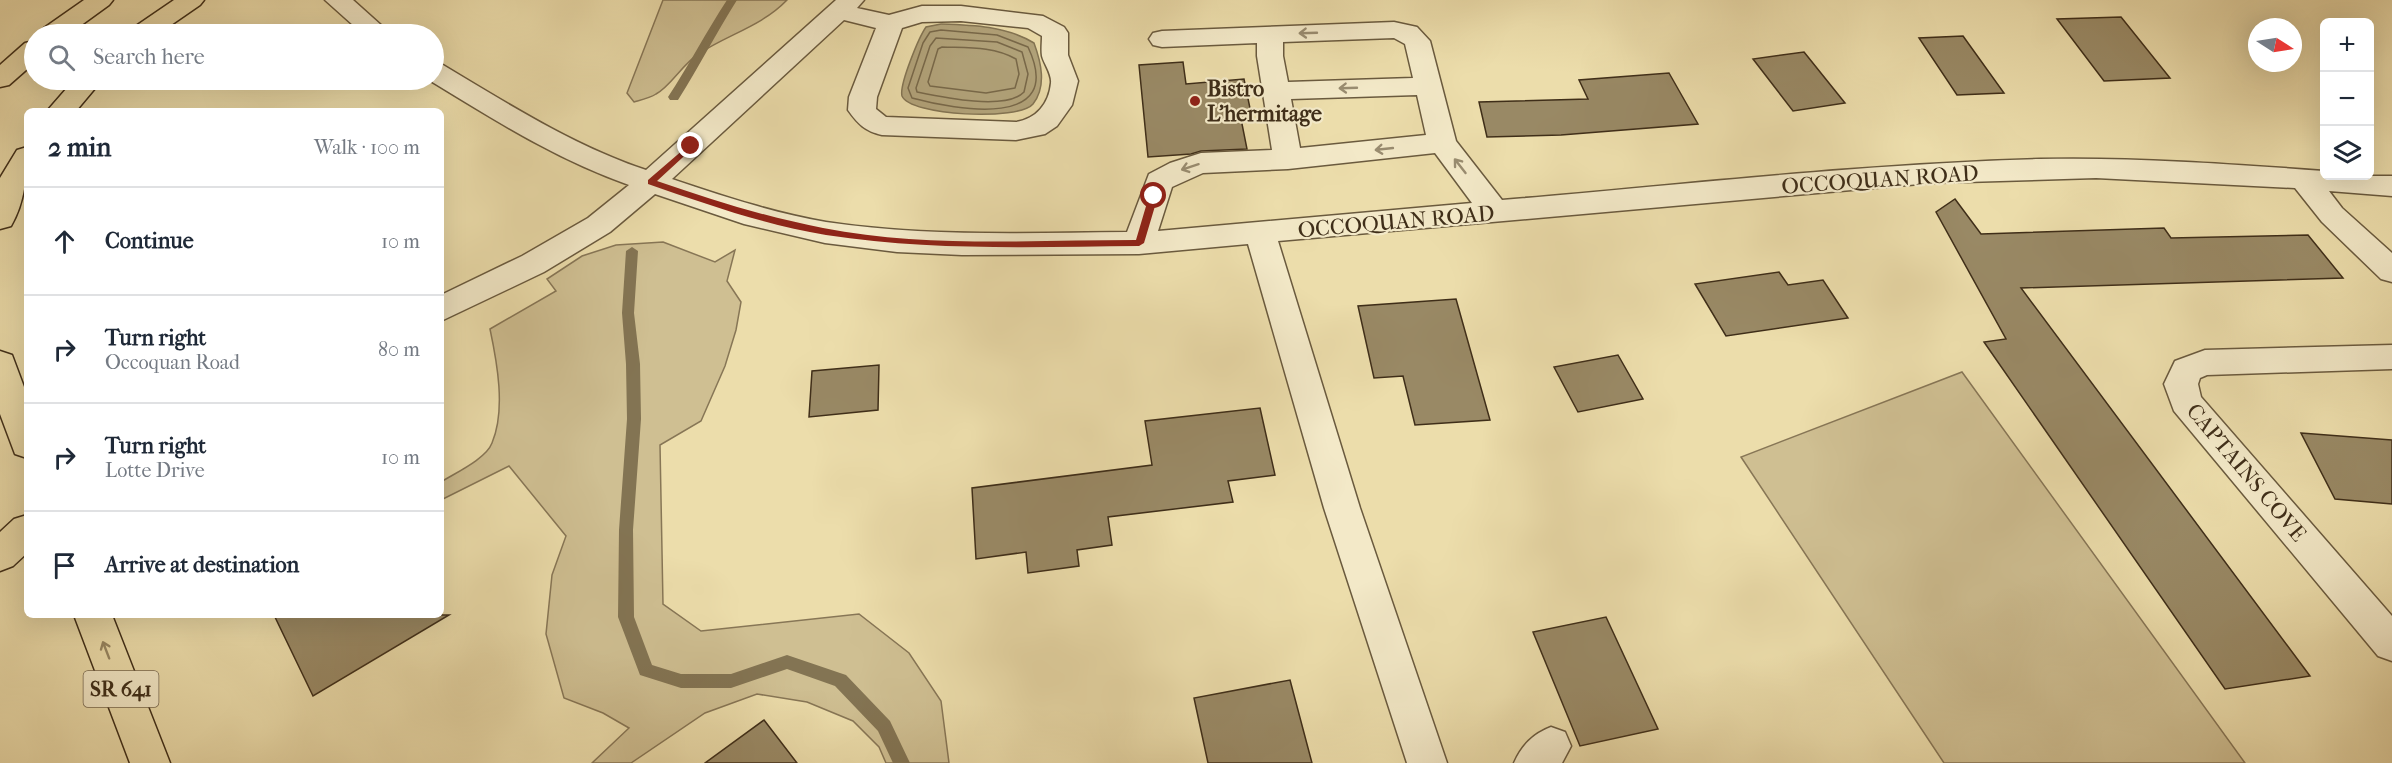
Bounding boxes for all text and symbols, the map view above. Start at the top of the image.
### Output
north arrow [2248,18,2302,72]
map controls [2320,18,2374,180]
button: + [2320,18,2374,72]
search box [24,24,444,90]
one-way arrow [1299,28,1319,39]
icon: search [45,41,78,74]
text: Search here [93,44,205,70]
button: − [2320,72,2374,126]
place label: Bistro L'hermitage [1207,76,1322,127]
one-way arrow [1339,82,1359,93]
marker: Bistro L'hermitage [1188,94,1202,108]
button: layers [2320,126,2374,180]
text: 2 min [48,132,111,163]
route end [677,132,703,158]
text: Walk · 100 m [314,136,420,159]
one-way arrow [1374,144,1394,155]
one-way arrow [1454,159,1466,175]
street label: OCCOQUAN ROAD [1781,160,1979,200]
one-way arrow [1181,162,1200,173]
route start [1140,182,1166,208]
street label: OCCOQUAN ROAD [1297,200,1496,244]
icon: ahead [48,225,81,258]
text: Continue [105,228,194,254]
text: 10 m [381,230,420,253]
text: Turn right [105,325,206,351]
icon: right [48,333,81,366]
text: 80 m [378,338,420,361]
text: Occoquan Road [105,351,240,374]
street label: CAPTAINS COVE [2181,398,2311,547]
text: Turn right [105,433,206,459]
icon: right [48,441,81,474]
text: 10 m [381,446,420,469]
text: Lotte Drive [105,459,205,482]
icon: arrive [48,549,81,582]
text: Arrive at destination [105,552,299,578]
one-way arrow [100,641,111,659]
road number: SR 641 [84,671,158,707]

